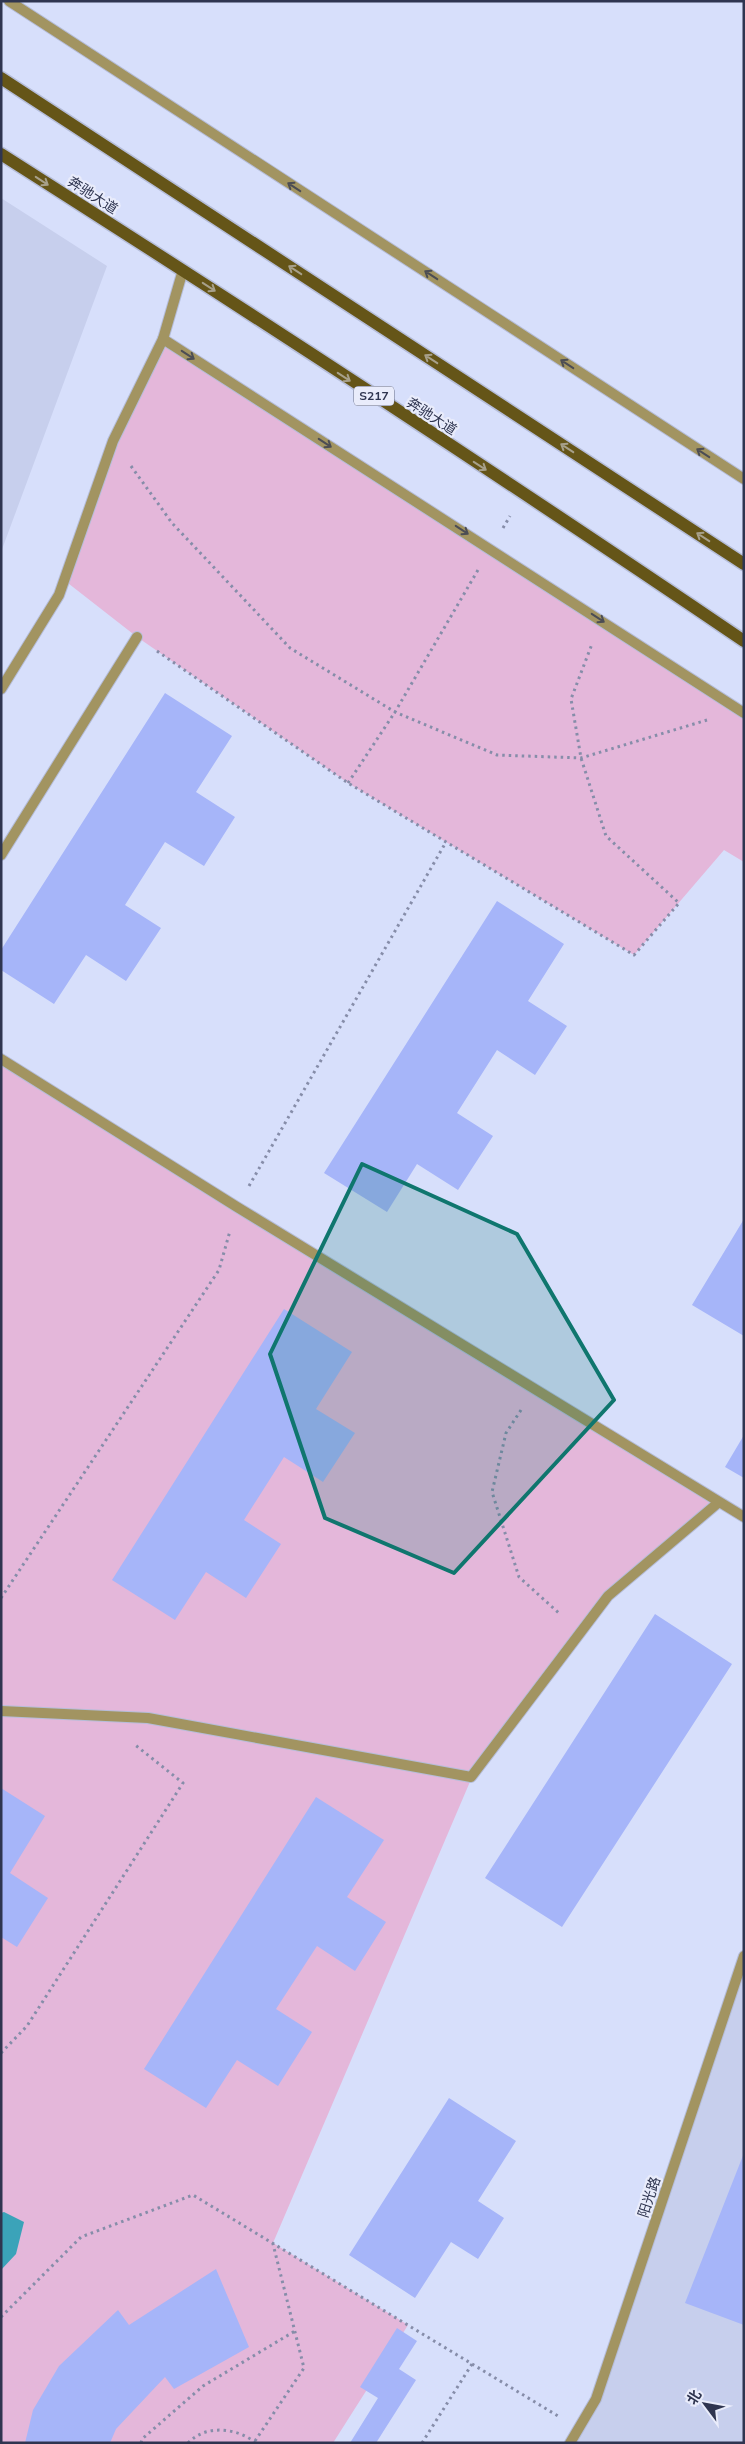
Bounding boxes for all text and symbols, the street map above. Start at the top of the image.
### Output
street label: 奔驰大道 [65,172,121,218]
one-way arrow [35,176,49,186]
one-way arrow [288,182,302,192]
one-way arrow [288,265,302,276]
one-way arrow [424,270,438,280]
one-way arrow [201,282,215,292]
one-way arrow [180,350,194,360]
one-way arrow [424,354,438,365]
one-way arrow [560,359,574,369]
one-way arrow [337,372,351,382]
road number: S217 [354,386,394,406]
street label: 奔驰大道 [404,393,460,439]
one-way arrow [317,438,331,448]
one-way arrow [560,443,574,454]
one-way arrow [696,448,710,458]
one-way arrow [473,461,487,471]
one-way arrow [454,525,468,535]
one-way arrow [696,532,710,543]
one-way arrow [591,613,605,623]
street label: 阳光路 [634,2174,664,2220]
north arrow [680,2379,730,2429]
text: 北 [683,2386,705,2408]

